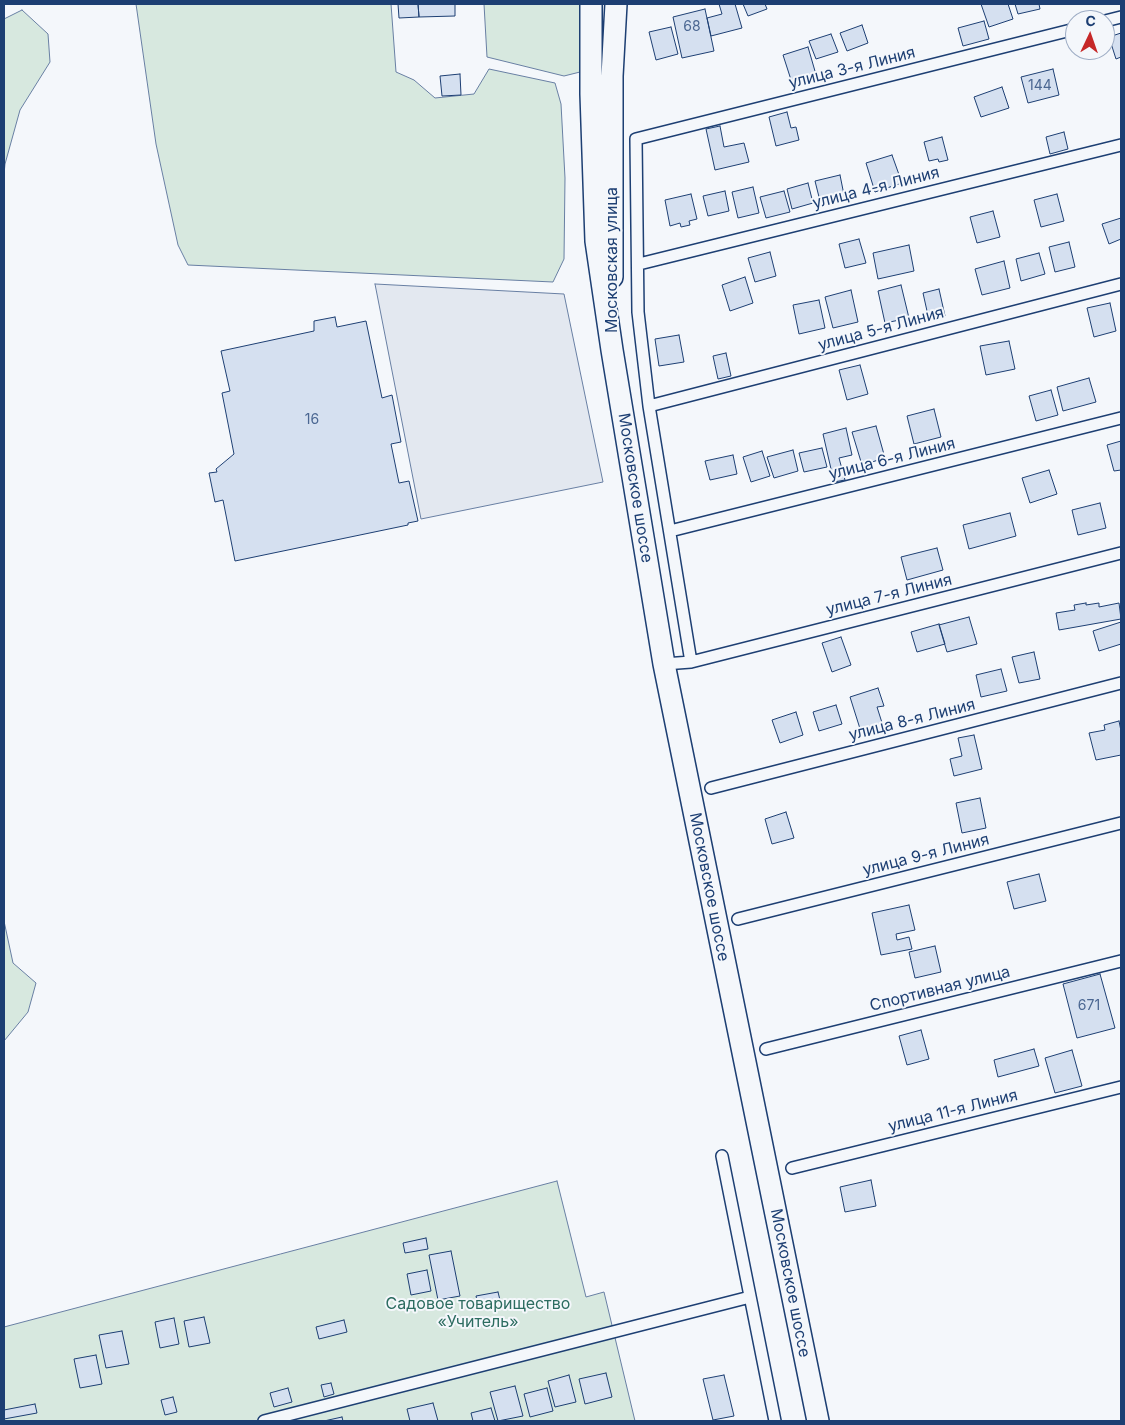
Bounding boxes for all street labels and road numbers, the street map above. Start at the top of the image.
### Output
street label: улица 3-я Линия [787,43,917,93]
street label: улица 4-я Линия [810,163,942,213]
street label: Московская улица [602,187,622,333]
street label: улица 5-я Линия [816,303,946,355]
street label: Московское шоссе [614,412,656,564]
street label: улица 6-я Линия [827,434,957,484]
street label: улица 7-я Линия [824,570,954,620]
street label: улица 8-я Линия [847,695,977,745]
street label: Московское шоссе [685,811,733,963]
street label: улица 9-я Линия [861,830,991,880]
street label: Спортивная улица [868,962,1012,1016]
street label: улица 11-я Линия [886,1086,1020,1136]
street label: Московское шоссе [766,1207,814,1359]

